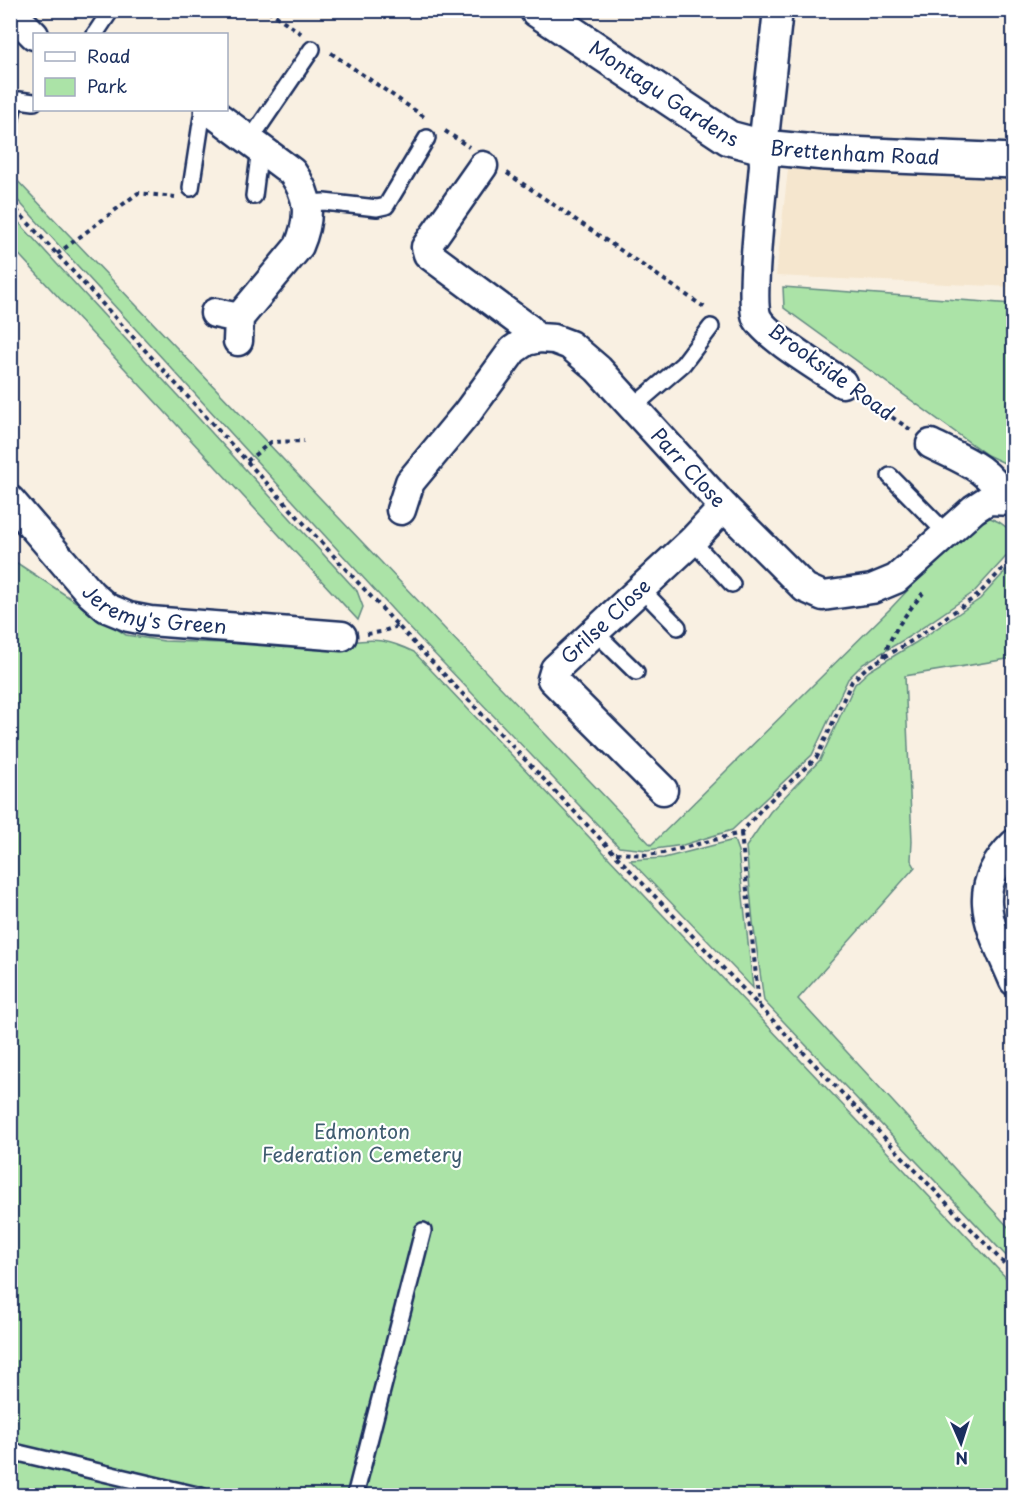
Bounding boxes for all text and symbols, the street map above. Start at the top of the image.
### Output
legend [33,33,228,111]
street label: Montagu Gardens [583,33,741,154]
text: Road [87,42,131,69]
text: Park [87,72,127,99]
street label: Brettenham Road [769,132,940,172]
street label: Brookside Road [762,315,901,427]
street label: Parr Close [645,421,733,514]
street label: Grilse Close [553,571,657,671]
street label: Jeremy's Green [76,578,228,641]
park label: Edmonton Federation Cemetery [262,1116,462,1169]
north arrow [931,1413,991,1473]
text: N [955,1447,969,1471]

